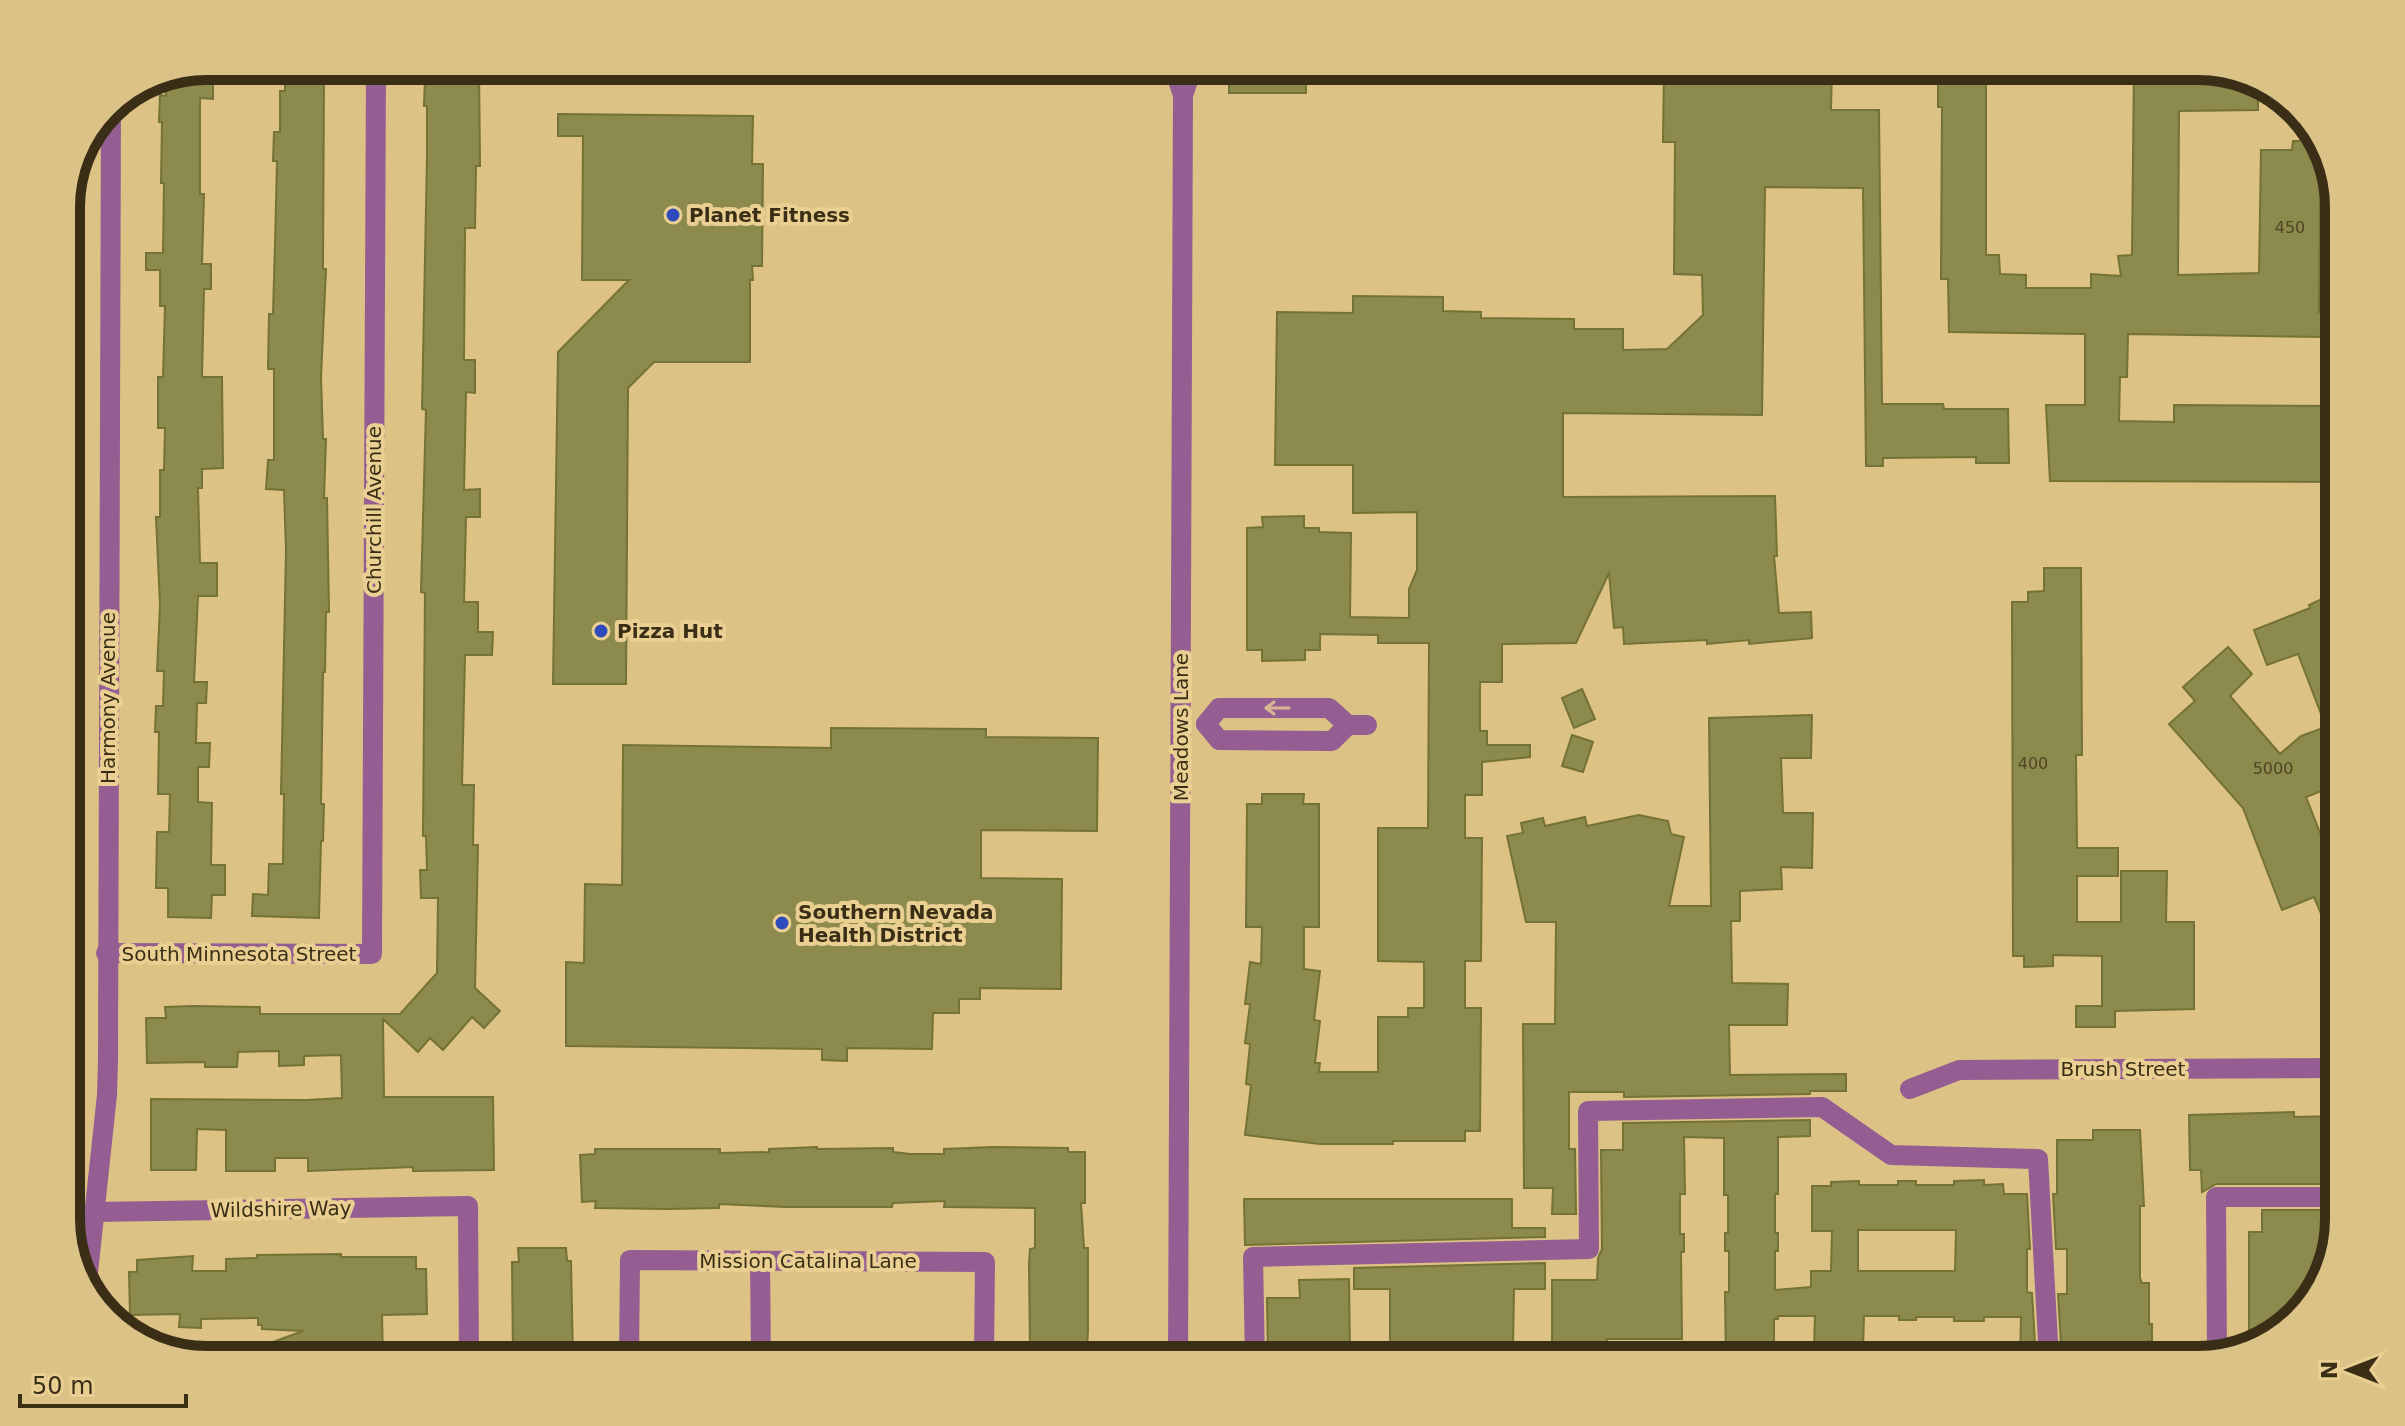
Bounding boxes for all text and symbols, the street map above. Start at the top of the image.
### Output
place label: Planet Fitness [689,203,850,227]
marker: Planet Fitness [664,206,682,224]
house number: 450 [2275,218,2305,237]
street label: Churchill Avenue [362,426,386,594]
street label: Harmony Avenue [96,612,120,784]
place label: Pizza Hut [617,619,723,643]
marker: Pizza Hut [592,622,610,640]
street label: Meadows Lane [1169,653,1193,801]
one-way arrow [1264,700,1291,716]
house number: 400 [2018,754,2048,773]
house number: 5000 [2253,759,2293,778]
place label: Southern Nevada Health District [798,900,993,947]
marker: Southern Nevada Health District [773,914,791,932]
street label: South Minnesota Street [122,942,357,966]
street label: Brush Street [2061,1057,2186,1081]
street label: Wildshire Way [210,1196,352,1222]
street label: Mission Catalina Lane [699,1249,917,1273]
north arrow [2309,1330,2389,1410]
scale bar [20,1358,186,1408]
text: N [2317,1361,2342,1379]
text: 50 m [32,1372,94,1400]

